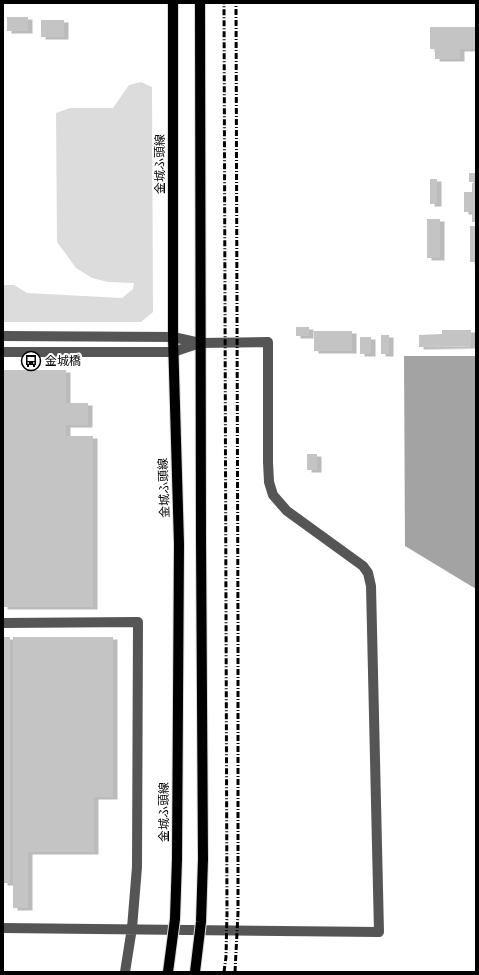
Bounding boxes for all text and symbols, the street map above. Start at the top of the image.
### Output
street label: 金城ふ頭線 [152,134,168,194]
bus stop icon: 金城橋 [20,350,42,372]
place label: 金城橋 [45,353,81,369]
street label: 金城ふ頭線 [155,458,173,518]
street label: 金城ふ頭線 [156,782,172,842]

